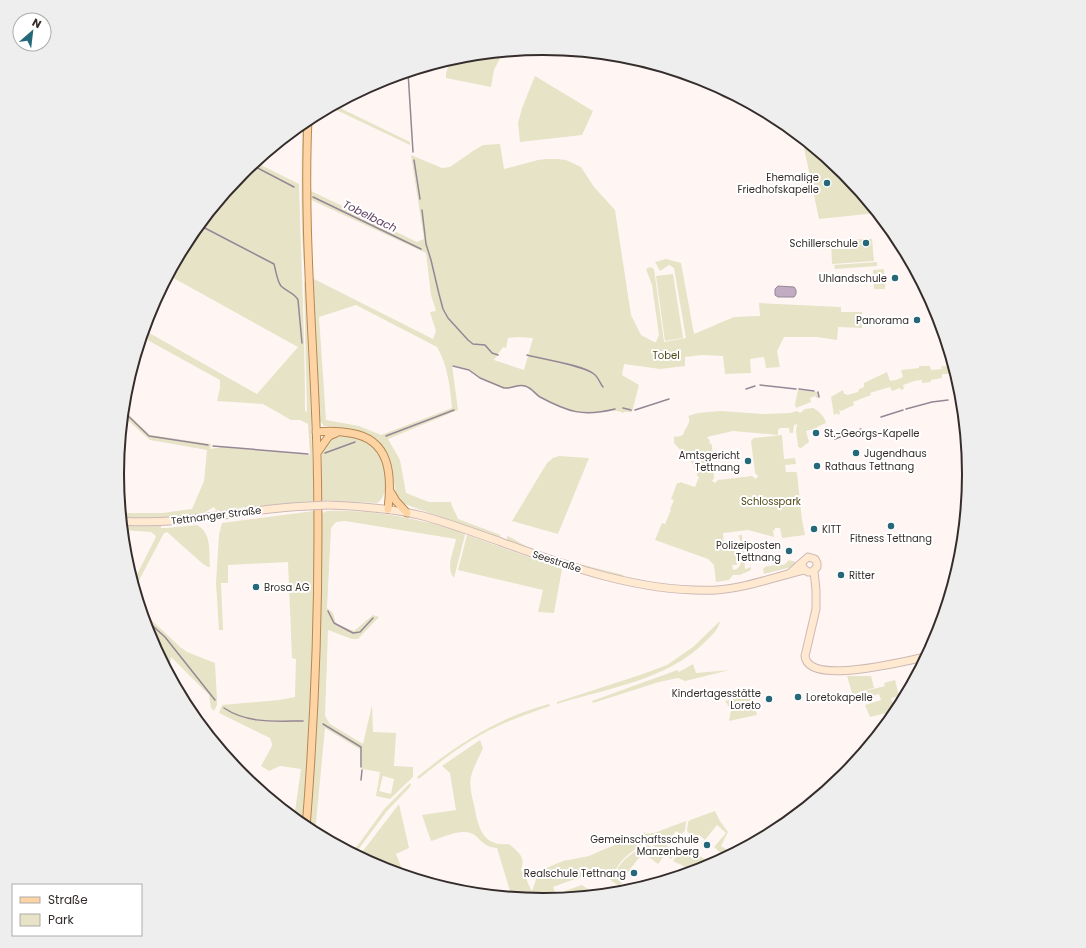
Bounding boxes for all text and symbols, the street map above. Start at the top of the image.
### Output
north arrow [12,12,52,52]
text: N [29,14,44,32]
place label: Ehemalige Friedhofskapelle [738,170,819,197]
marker: Ehemalige Friedhofskapelle [822,178,832,188]
water label: Tobelbach [340,196,400,236]
place label: Schillerschule [790,236,858,251]
marker: Schillerschule [861,238,871,248]
place label: Uhlandschule [819,271,887,286]
marker: Uhlandschule [890,273,900,283]
place label: Panorama [856,313,909,328]
marker: Panorama [912,315,922,325]
park label: Tobel [652,348,680,363]
place label: St.-Georgs-Kapelle [824,426,920,441]
marker: St.-Georgs-Kapelle [811,428,821,438]
place label: Jugendhaus [864,446,927,461]
place label: Amtsgericht Tettnang [679,448,740,475]
marker: Jugendhaus [851,448,861,458]
marker: Amtsgericht Tettnang [743,456,753,466]
place label: Rathaus Tettnang [825,459,914,474]
marker: Rathaus Tettnang [812,461,822,471]
park label: Schlosspark [741,494,802,509]
street label: Tettnanger Straße [170,503,262,528]
marker: Fitness Tettnang [886,521,896,531]
place label: KITT [822,522,842,537]
marker: KITT [809,524,819,534]
place label: Fitness Tettnang [850,531,932,546]
place label: Polizeiposten Tettnang [716,538,781,565]
marker: Polizeiposten Tettnang [784,546,794,556]
street label: Seestraße [530,547,583,576]
place label: Ritter [849,568,875,583]
marker: Ritter [836,570,846,580]
place label: Brosa AG [264,580,310,595]
marker: Brosa AG [251,582,261,592]
place label: Kindertagesstätte Loreto [672,686,761,713]
place label: Loretokapelle [806,690,873,705]
marker: Loretokapelle [793,692,803,702]
marker: Kindertagesstätte Loreto [764,694,774,704]
place label: Gemeinschaftsschule Manzenberg [590,832,699,859]
marker: Gemeinschaftsschule Manzenberg [702,840,712,850]
place label: Realschule Tettnang [524,866,626,881]
marker: Realschule Tettnang [629,868,639,878]
legend [12,884,142,936]
text: Straße [48,891,88,908]
text: Park [48,911,75,928]

